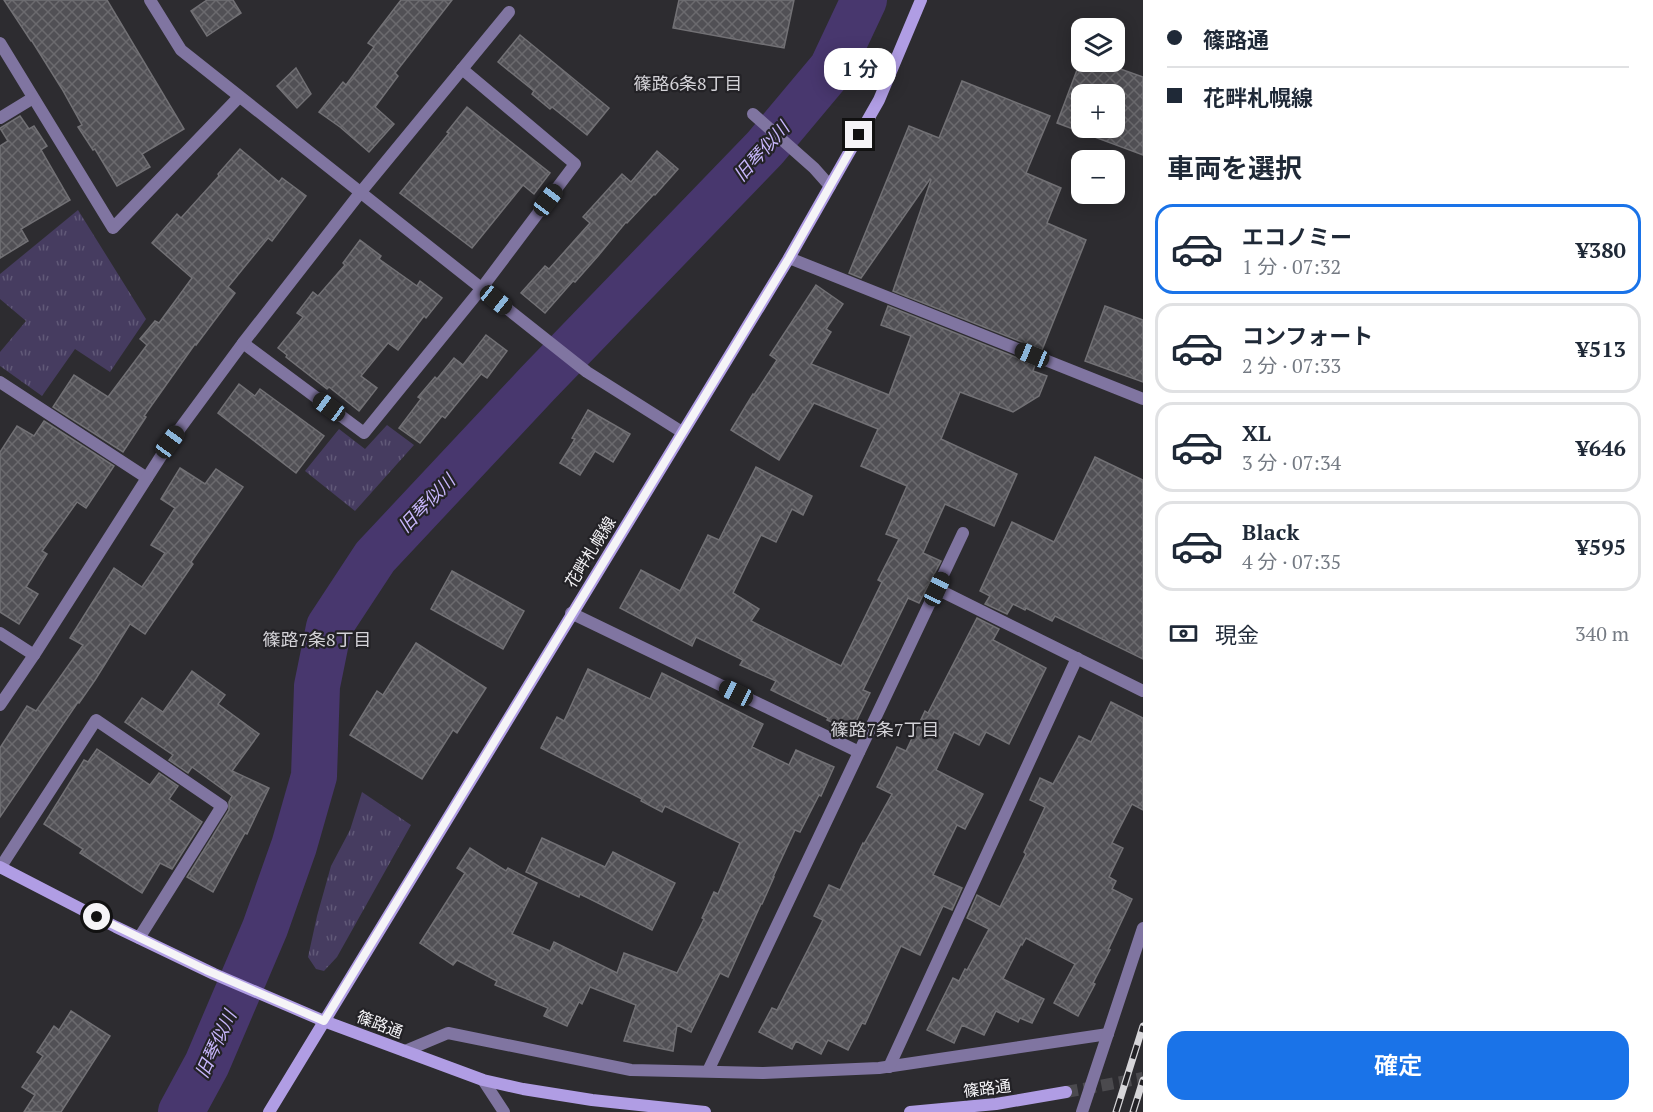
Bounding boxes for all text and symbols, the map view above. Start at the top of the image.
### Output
map controls [1071,18,1125,204]
button: layers [1071,18,1125,72]
text: 篠路通 [1203,25,1269,54]
callout: 1 分 [823,48,895,90]
text: 1 分 [842,55,878,82]
district label: 篠路6条8丁目 [633,71,743,95]
text: 花畔札幌線 [1203,83,1313,112]
button: + [1071,84,1125,138]
water label: 旧琴似川 [728,115,795,186]
route end [845,121,872,148]
button: − [1071,150,1125,204]
text: 車両を選択 [1167,150,1302,186]
car [530,180,566,220]
icon: car [1170,222,1224,276]
text: エコノミー [1242,222,1352,251]
text: ¥380 [1576,235,1626,264]
text: 1 分 · 07:32 [1242,253,1341,280]
car [476,282,516,318]
icon: car [1170,321,1224,375]
text: コンフォート [1242,321,1373,350]
text: ¥513 [1576,334,1626,363]
car [1012,340,1052,370]
text: 2 分 · 07:33 [1242,352,1341,379]
car [309,389,349,425]
text: XL [1242,418,1271,447]
icon: car [1170,420,1224,474]
car [152,422,188,462]
text: ¥646 [1576,433,1626,462]
text: 3 分 · 07:34 [1242,449,1341,476]
water label: 旧琴似川 [392,467,461,537]
street label: 花畔札幌線 [559,512,621,592]
text: Black [1242,517,1299,546]
icon: car [1170,519,1224,573]
text: ¥595 [1576,532,1626,561]
text: 4 分 · 07:35 [1242,548,1341,575]
car [921,569,953,609]
icon: cash [1167,617,1200,650]
text: 現金 [1215,620,1259,649]
text: 340 m [1575,620,1629,647]
district label: 篠路7条8丁目 [262,627,372,651]
car [716,677,756,709]
district label: 篠路7条7丁目 [830,717,940,741]
route start [83,903,110,930]
water label: 旧琴似川 [189,1004,242,1082]
street label: 篠路通 [354,1005,406,1043]
button: 確定 [1167,1031,1629,1100]
street label: 篠路通 [962,1074,1012,1102]

